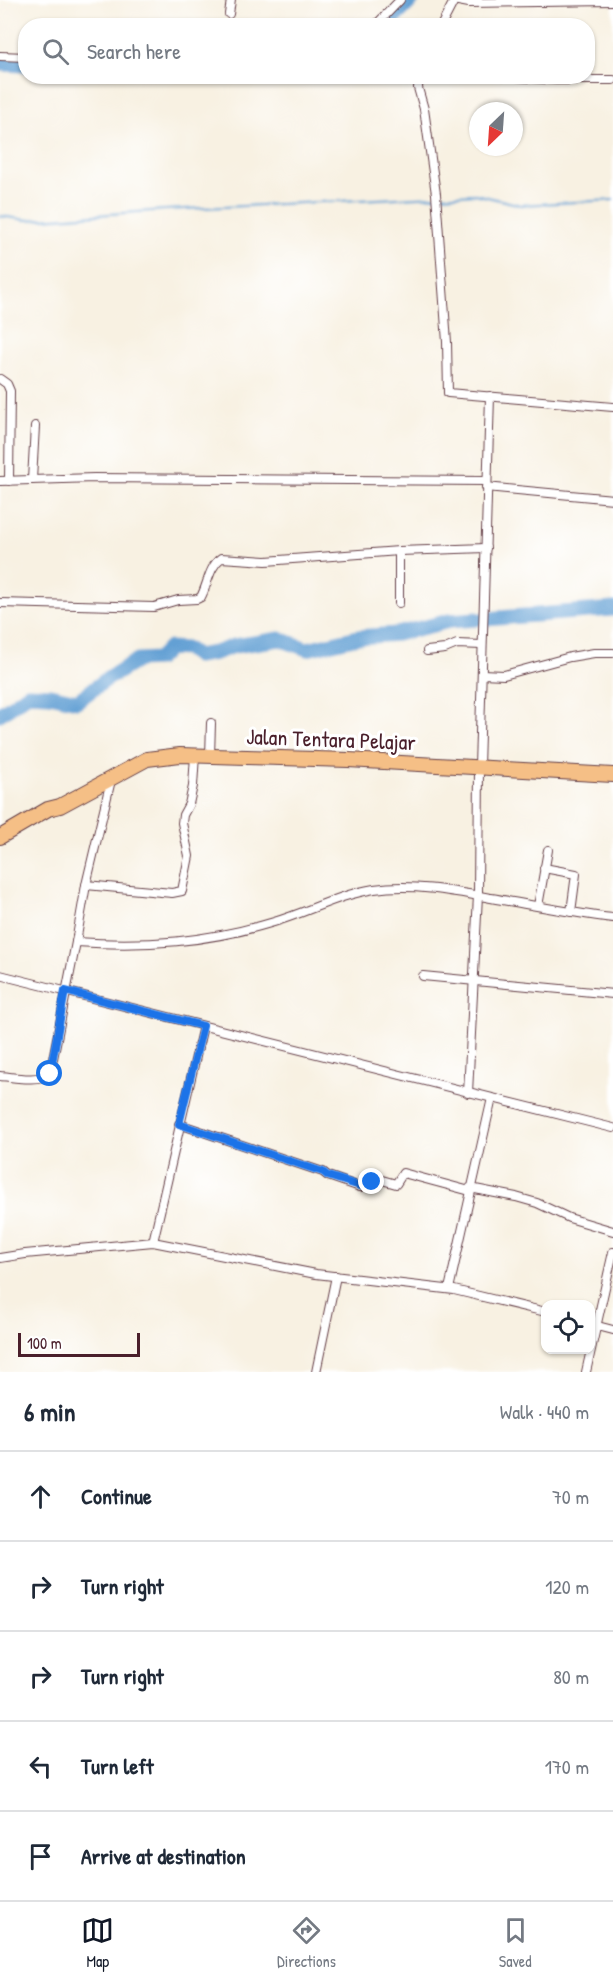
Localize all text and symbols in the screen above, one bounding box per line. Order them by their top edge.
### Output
search box [18,18,595,84]
icon: search [39,35,72,68]
text: Search here [87,36,181,66]
north arrow [469,102,523,156]
street label: Jalan Tentara Pelajar [246,721,417,757]
route start [36,1060,62,1086]
route end [358,1168,384,1194]
map controls [541,1300,595,1354]
button: locate [541,1300,595,1354]
scale bar [18,1330,140,1358]
text: 100 m [27,1332,62,1354]
text: 6 min [24,1394,76,1429]
text: Walk · 440 m [500,1398,589,1425]
icon: ahead [24,1480,57,1513]
text: Continue [81,1481,152,1511]
text: 70 m [552,1483,589,1510]
icon: right [24,1570,57,1603]
text: Turn right [81,1571,164,1601]
text: 120 m [545,1573,589,1600]
icon: right [24,1660,57,1693]
text: Turn right [81,1661,164,1691]
text: 80 m [553,1663,589,1690]
icon: left [24,1750,57,1783]
text: Turn left [81,1751,154,1781]
text: 170 m [545,1753,589,1780]
icon: arrive [24,1840,57,1873]
text: Arrive at destination [81,1841,246,1871]
tab: Map [81,1914,114,1972]
tab: Directions [277,1914,336,1972]
tab: Saved [499,1914,532,1972]

